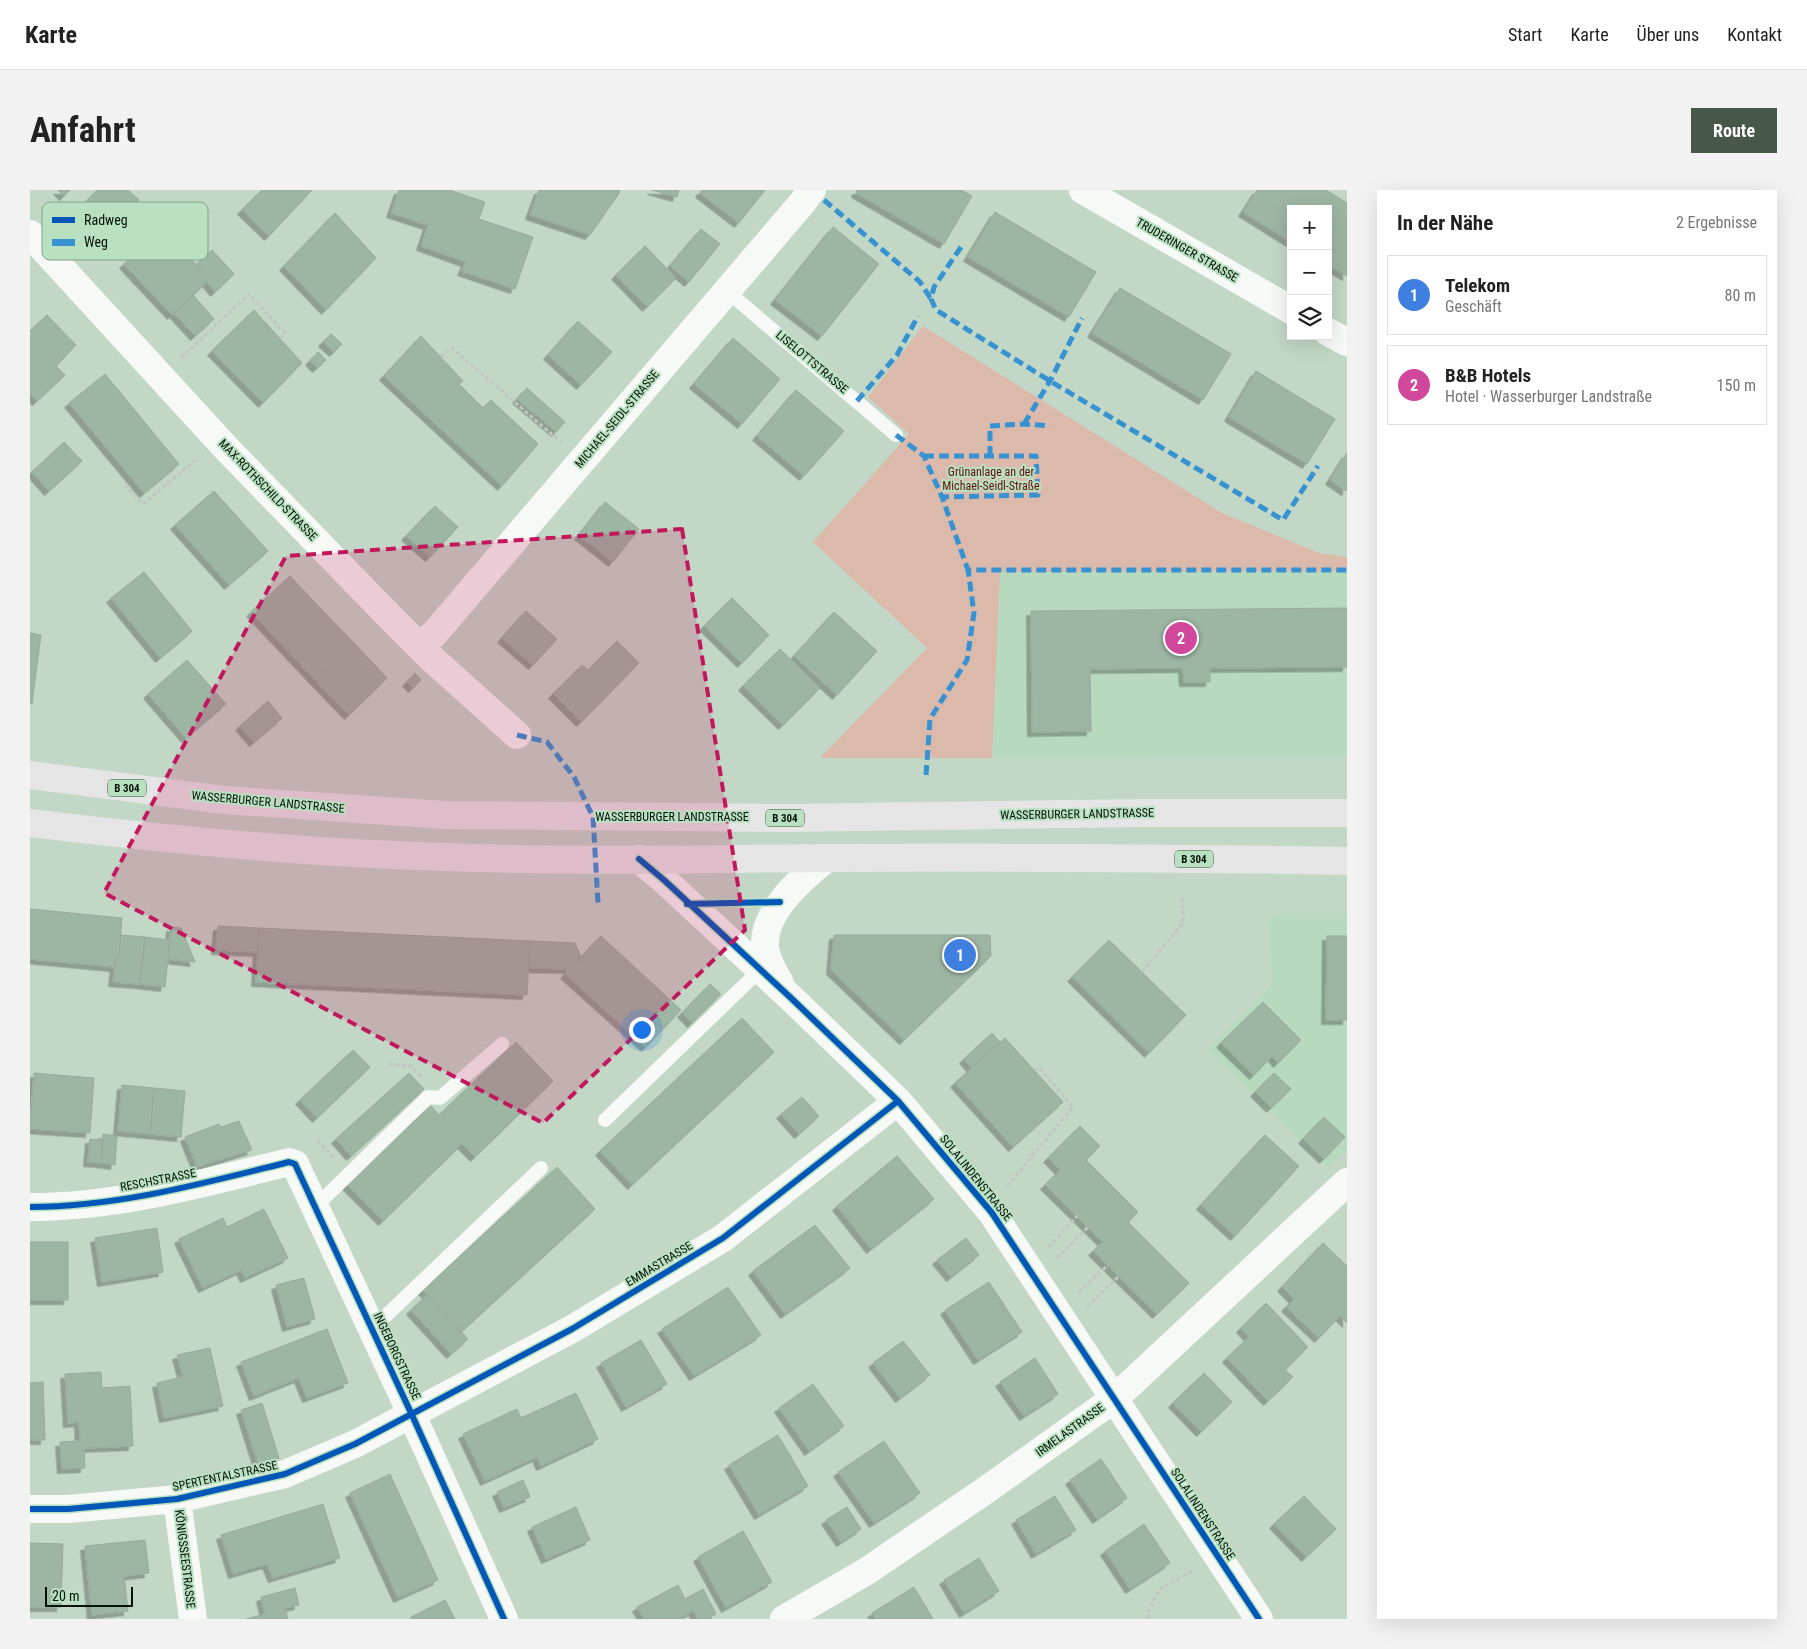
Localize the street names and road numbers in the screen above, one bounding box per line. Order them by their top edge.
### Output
street label: TRUDERINGER STRASSE [1134,215,1240,285]
street label: LISELOTTSTRASSE [773,328,851,396]
street label: MICHAEL-SEIDL-STRASSE [572,367,662,471]
street label: MAX-ROTHSCHILD-STRASSE [216,436,320,544]
road number: B 304 [108,780,146,796]
street label: WASSERBURGER LANDSTRASSE [191,788,345,816]
street label: WASSERBURGER LANDSTRASSE [1000,806,1154,822]
street label: WASSERBURGER LANDSTRASSE [595,810,749,824]
road number: B 304 [766,810,804,826]
road number: B 304 [1175,851,1213,868]
street label: SOLALINDENSTRASSE [937,1132,1015,1224]
street label: RESCHSTRASSE [119,1166,197,1194]
street label: EMMASTRASSE [623,1239,695,1289]
street label: INGEBORGSTRASSE [371,1310,423,1402]
street label: IRMELASTRASSE [1033,1400,1107,1460]
street label: SPERTENTALSTRASSE [171,1458,279,1494]
street label: SOLALINDENSTRASSE [1168,1465,1238,1563]
street label: KÖNIGSSEESTRASSE [172,1509,199,1609]

